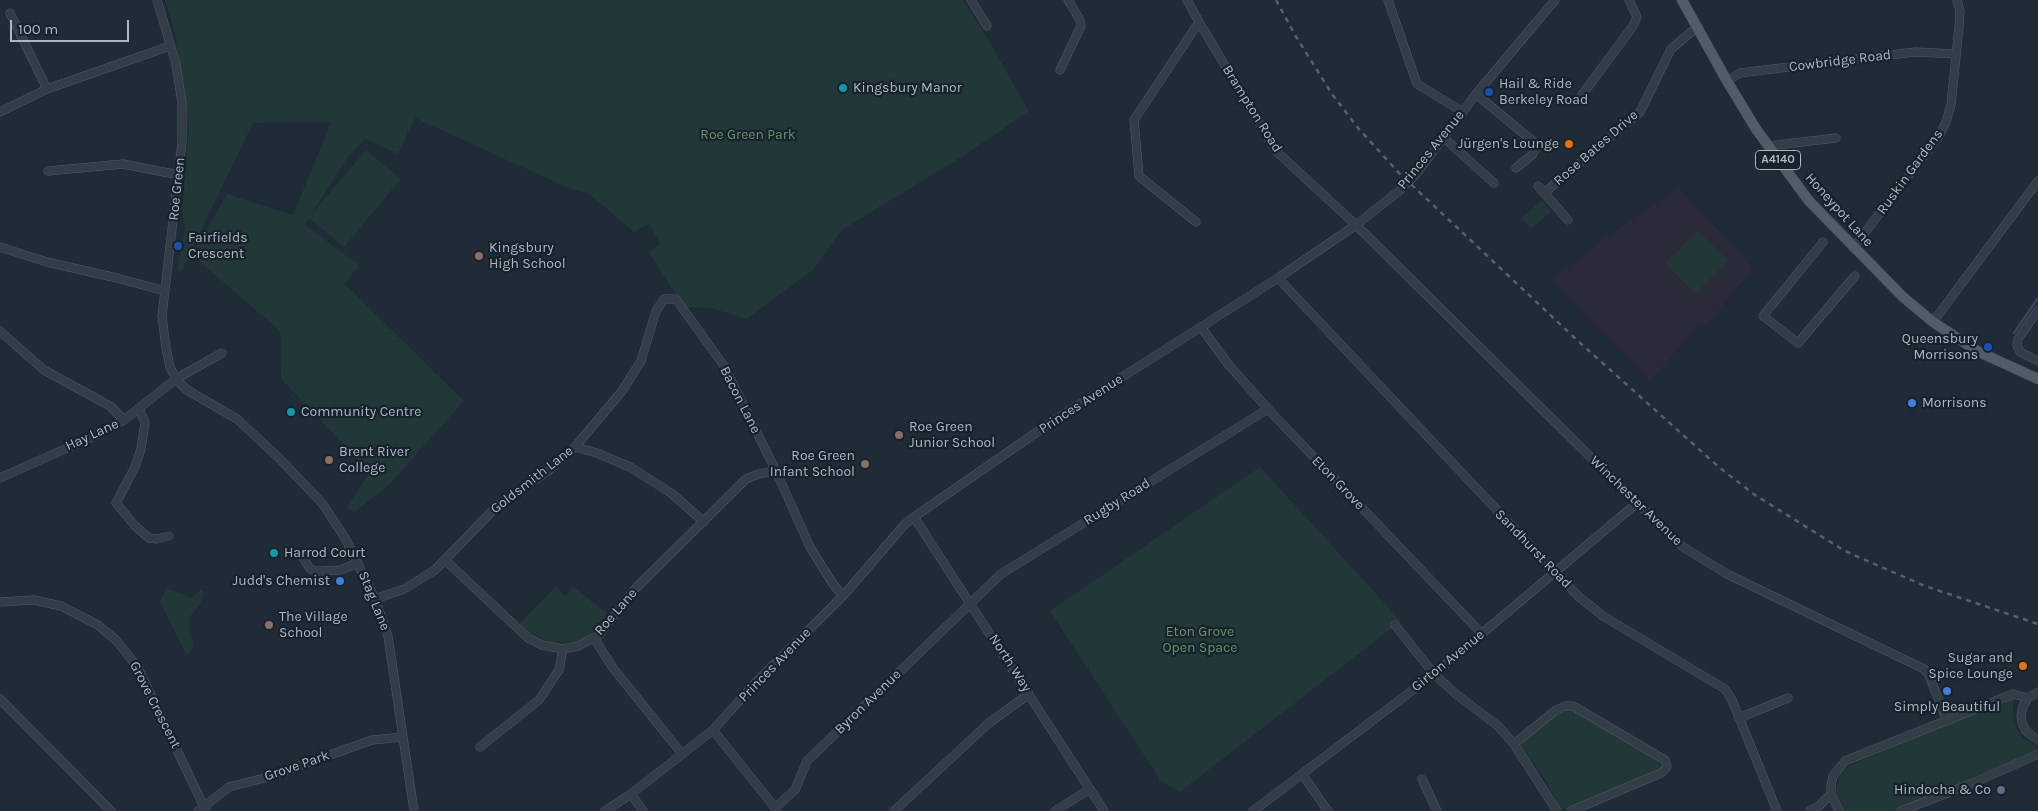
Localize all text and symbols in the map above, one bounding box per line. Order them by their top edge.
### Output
scale bar [12,10,131,42]
text: 100 m [18,20,58,38]
street label: Cowbridge Road [1788,46,1892,76]
street label: Brampton Road [1218,62,1286,156]
place label: Hail & Ride Berkeley Road [1499,76,1588,108]
place label: Kingsbury Manor [853,80,962,96]
marker: Kingsbury Manor [837,82,849,94]
marker: Hail & Ride Berkeley Road [1483,86,1495,98]
street label: Princes Avenue [1394,107,1468,193]
street label: Rose Bates Drive [1550,107,1642,189]
street label: Ruskin Gardens [1873,126,1947,218]
park label: Roe Green Park [700,127,796,143]
place label: Jürgen's Lounge [1458,136,1559,152]
marker: Jürgen's Lounge [1563,138,1575,150]
road number: A4140 [1756,150,1800,170]
street label: Roe Green [165,156,189,222]
street label: Honeypot Lane [1801,170,1877,250]
place label: Fairfields Crescent [188,230,248,262]
marker: Fairfields Crescent [172,240,184,252]
place label: Kingsbury High School [489,240,566,272]
marker: Kingsbury High School [473,250,485,262]
place label: Queensbury Morrisons [1902,331,1978,364]
marker: Queensbury Morrisons [1982,341,1994,353]
street label: Bacon Lane [716,364,764,436]
street label: Princes Avenue [1036,371,1126,437]
place label: Morrisons [1922,395,1987,411]
marker: Morrisons [1906,397,1918,409]
place label: Community Centre [301,404,421,420]
marker: Community Centre [285,406,297,418]
street label: Hay Lane [63,415,121,455]
place label: Roe Green Junior School [909,419,995,452]
marker: Roe Green Junior School [893,429,905,441]
street label: Goldsmith Lane [487,442,577,518]
place label: Brent River College [339,444,409,477]
place label: Roe Green Infant School [770,448,855,481]
street label: Winchester Avenue [1586,452,1686,550]
street label: Eton Grove [1308,453,1368,513]
marker: Brent River College [323,454,335,466]
marker: Roe Green Infant School [859,458,871,470]
street label: Rugby Road [1081,475,1153,529]
street label: Sandhurst Road [1491,506,1575,592]
place label: Harrod Court [284,545,365,561]
marker: Harrod Court [268,547,280,559]
street label: Stag Lane [354,569,394,633]
place label: Judd's Chemist [233,573,330,589]
marker: Judd's Chemist [334,575,346,587]
street label: Roe Lane [591,585,641,639]
place label: The Village School [279,609,348,642]
marker: The Village School [263,619,275,631]
street label: Princes Avenue [735,624,815,706]
park label: Eton Grove Open Space [1163,624,1237,656]
street label: Girton Avenue [1408,626,1488,696]
street label: North Way [985,631,1035,695]
place label: Sugar and Spice Lounge [1928,650,2013,682]
street label: Grove Crescent [126,659,184,751]
marker: Sugar and Spice Lounge [2017,660,2029,672]
street label: Byron Avenue [831,666,905,738]
marker: Simply Beautiful [1941,685,1953,697]
place label: Simply Beautiful [1894,699,2000,715]
street label: Grove Park [262,747,332,785]
place label: Hindocha & Co [1894,782,1991,798]
marker: Hindocha & Co [1995,784,2007,796]

